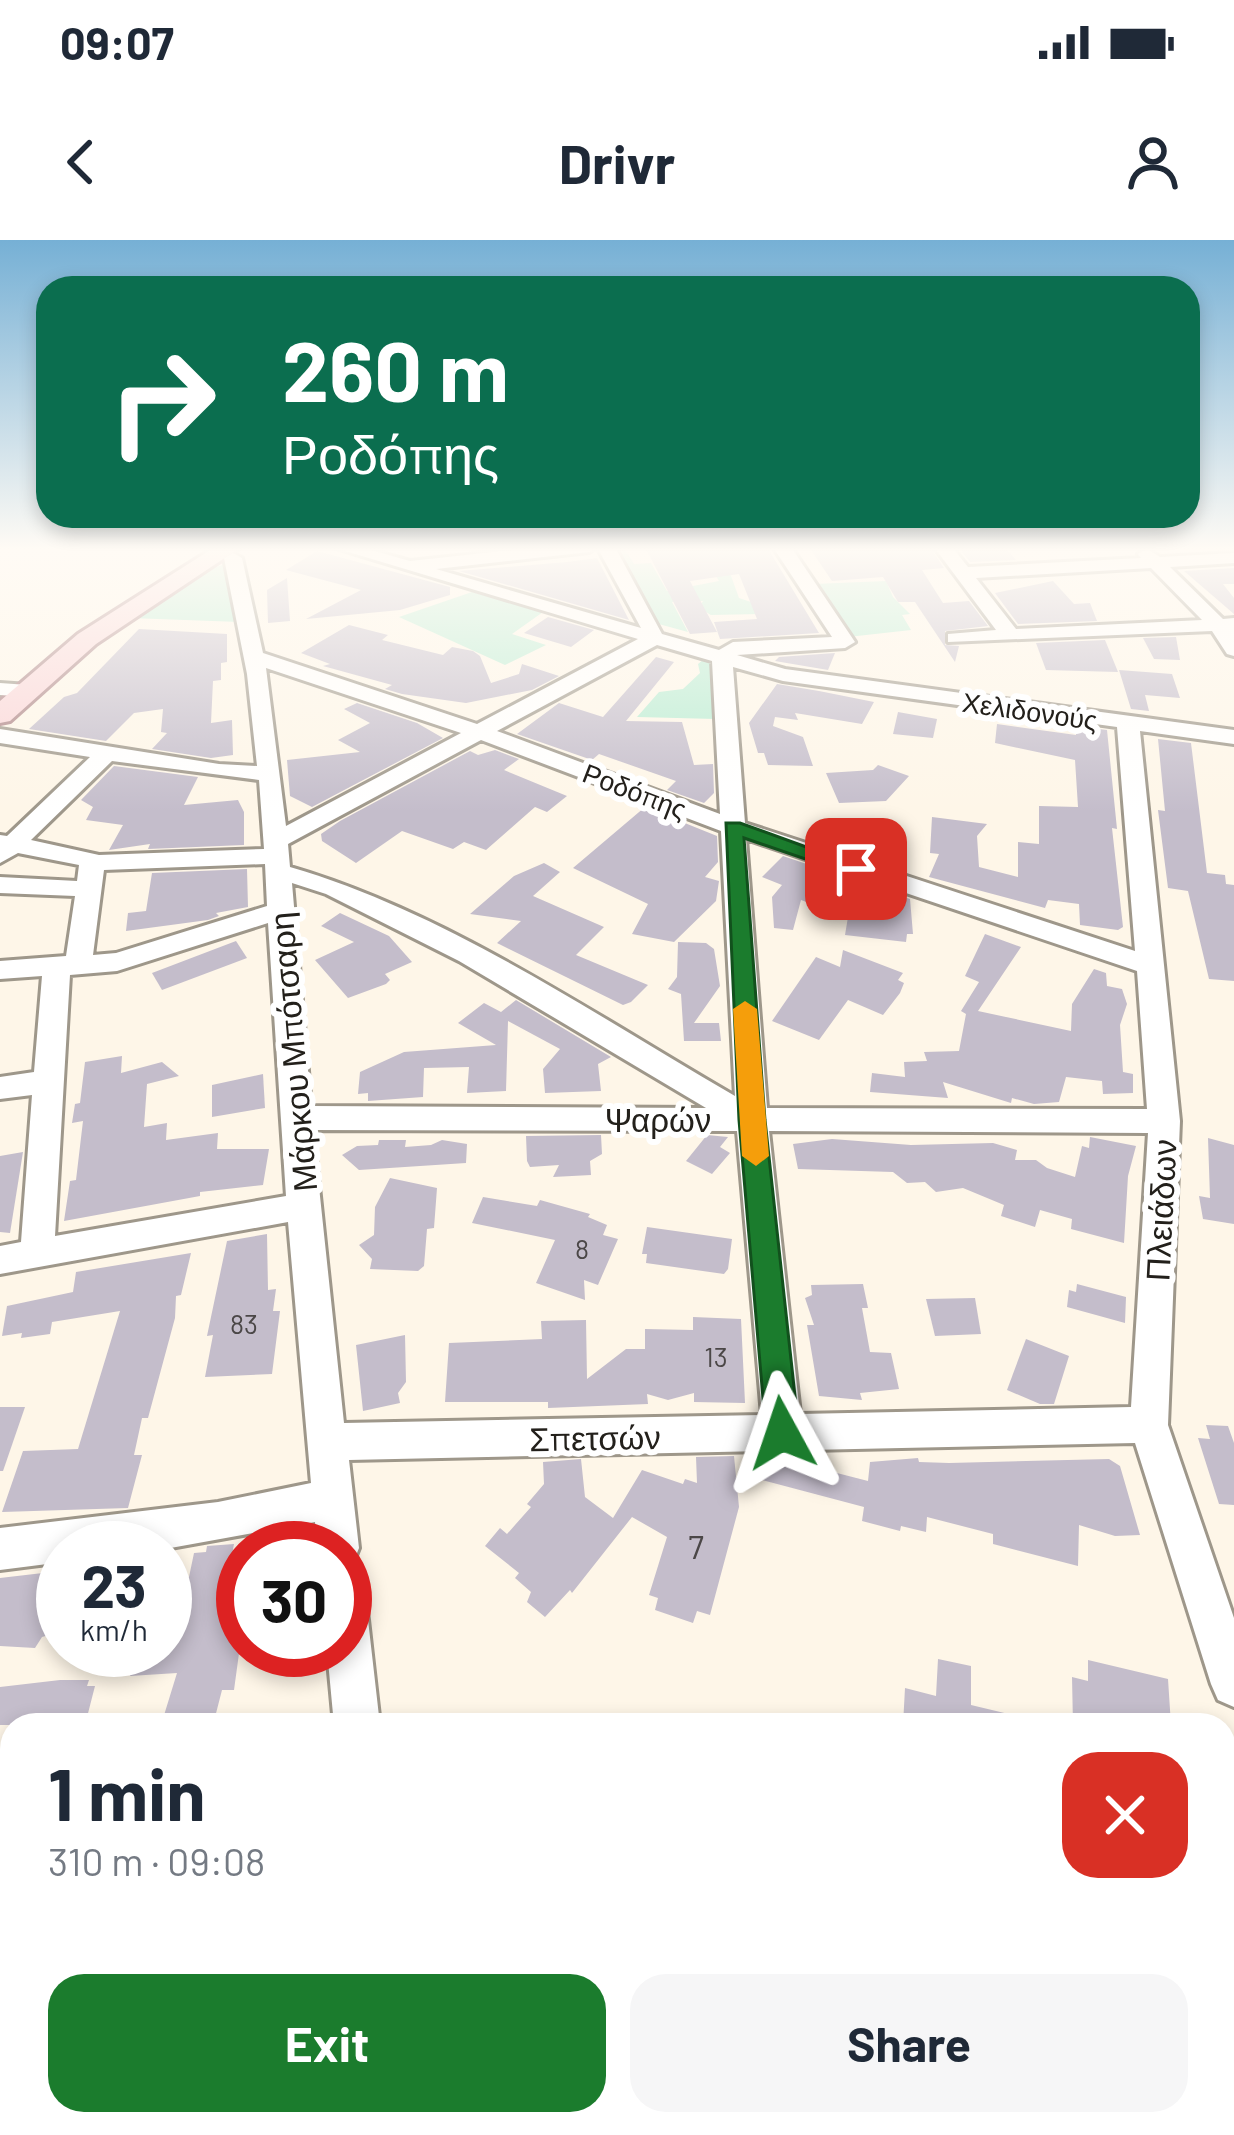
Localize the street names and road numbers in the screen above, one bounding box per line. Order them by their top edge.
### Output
street label: Χελιδονούς [960,685,1100,735]
street label: Ροδόπης [578,756,691,825]
street label: Μάρκου Μπότσαρη [260,911,324,1193]
street label: Ψαρών [605,1099,711,1139]
street label: Πλειάδων [1136,1138,1184,1282]
street label: Σπετσών [529,1416,661,1458]

